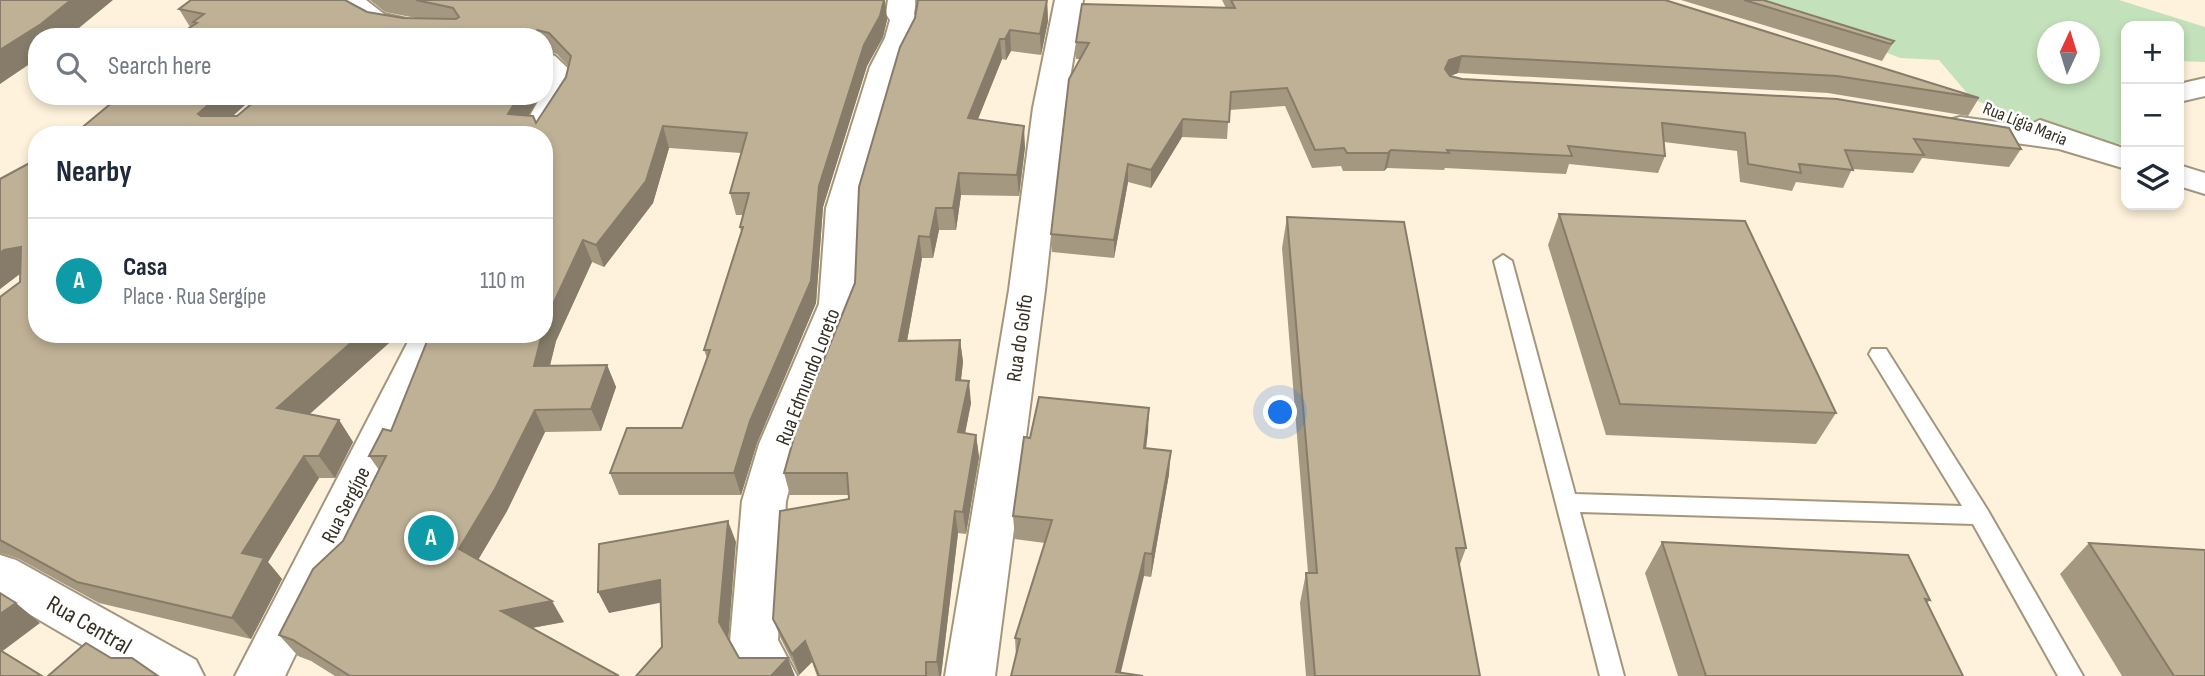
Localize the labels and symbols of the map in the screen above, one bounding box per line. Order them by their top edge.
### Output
north arrow [2037,21,2100,84]
street label: Rua Lígia Maria [1980,98,2070,150]
street label: Rua do Golfo [1001,293,1039,383]
street label: Rua Edmundo Loreto [770,305,846,449]
your location [1263,395,1297,429]
street label: Rua Sergípe [316,463,376,547]
pin: A [408,512,454,564]
street label: Rua Central [41,589,137,661]

